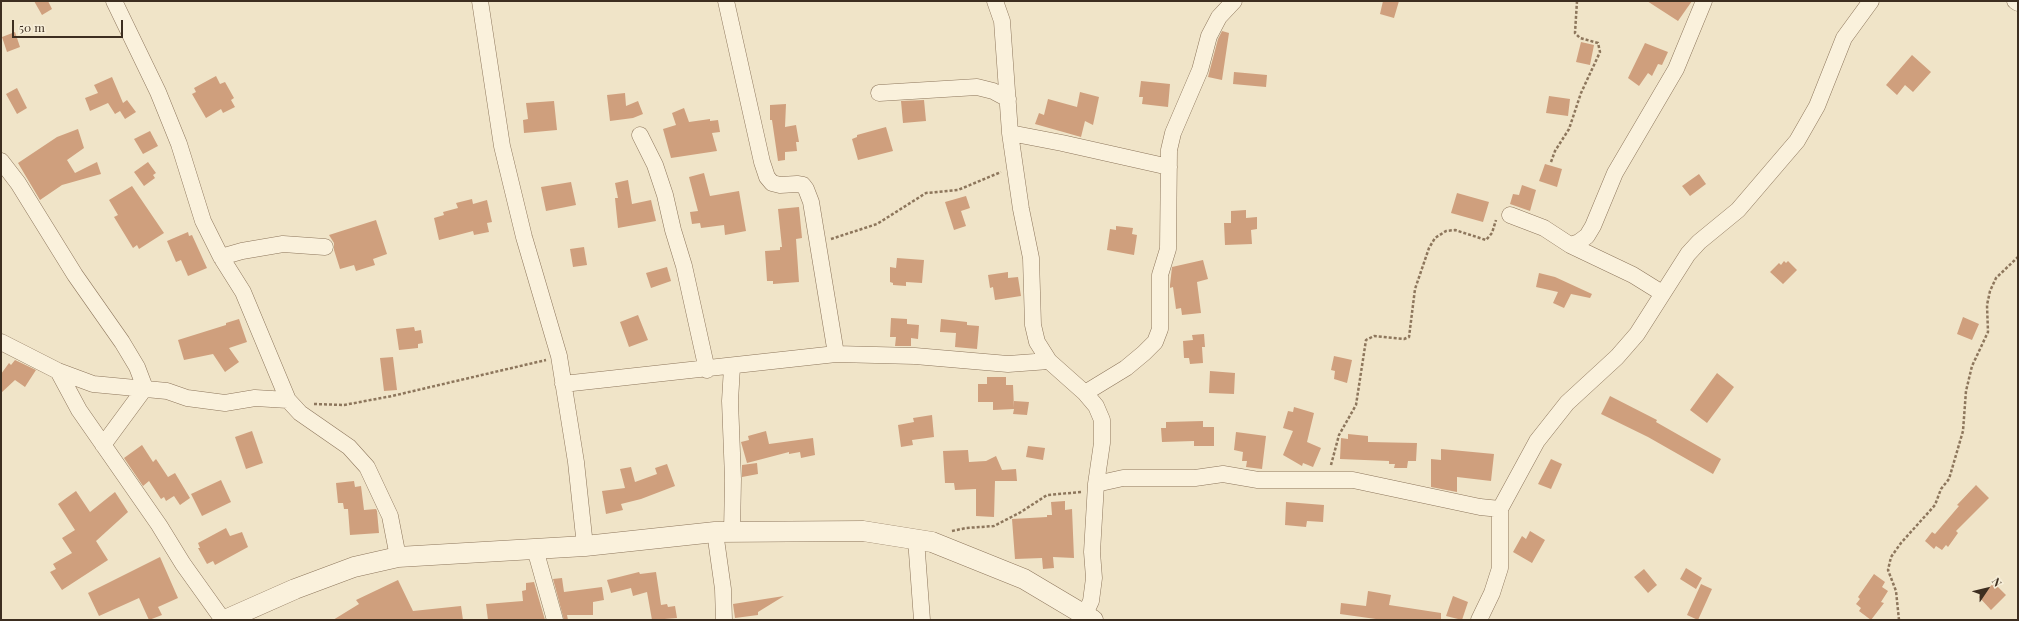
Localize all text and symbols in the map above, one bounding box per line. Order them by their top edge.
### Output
scale bar [14,12,125,38]
text: 50 m [19,19,45,35]
north arrow [1967,569,2007,609]
text: N [1989,574,2006,589]

